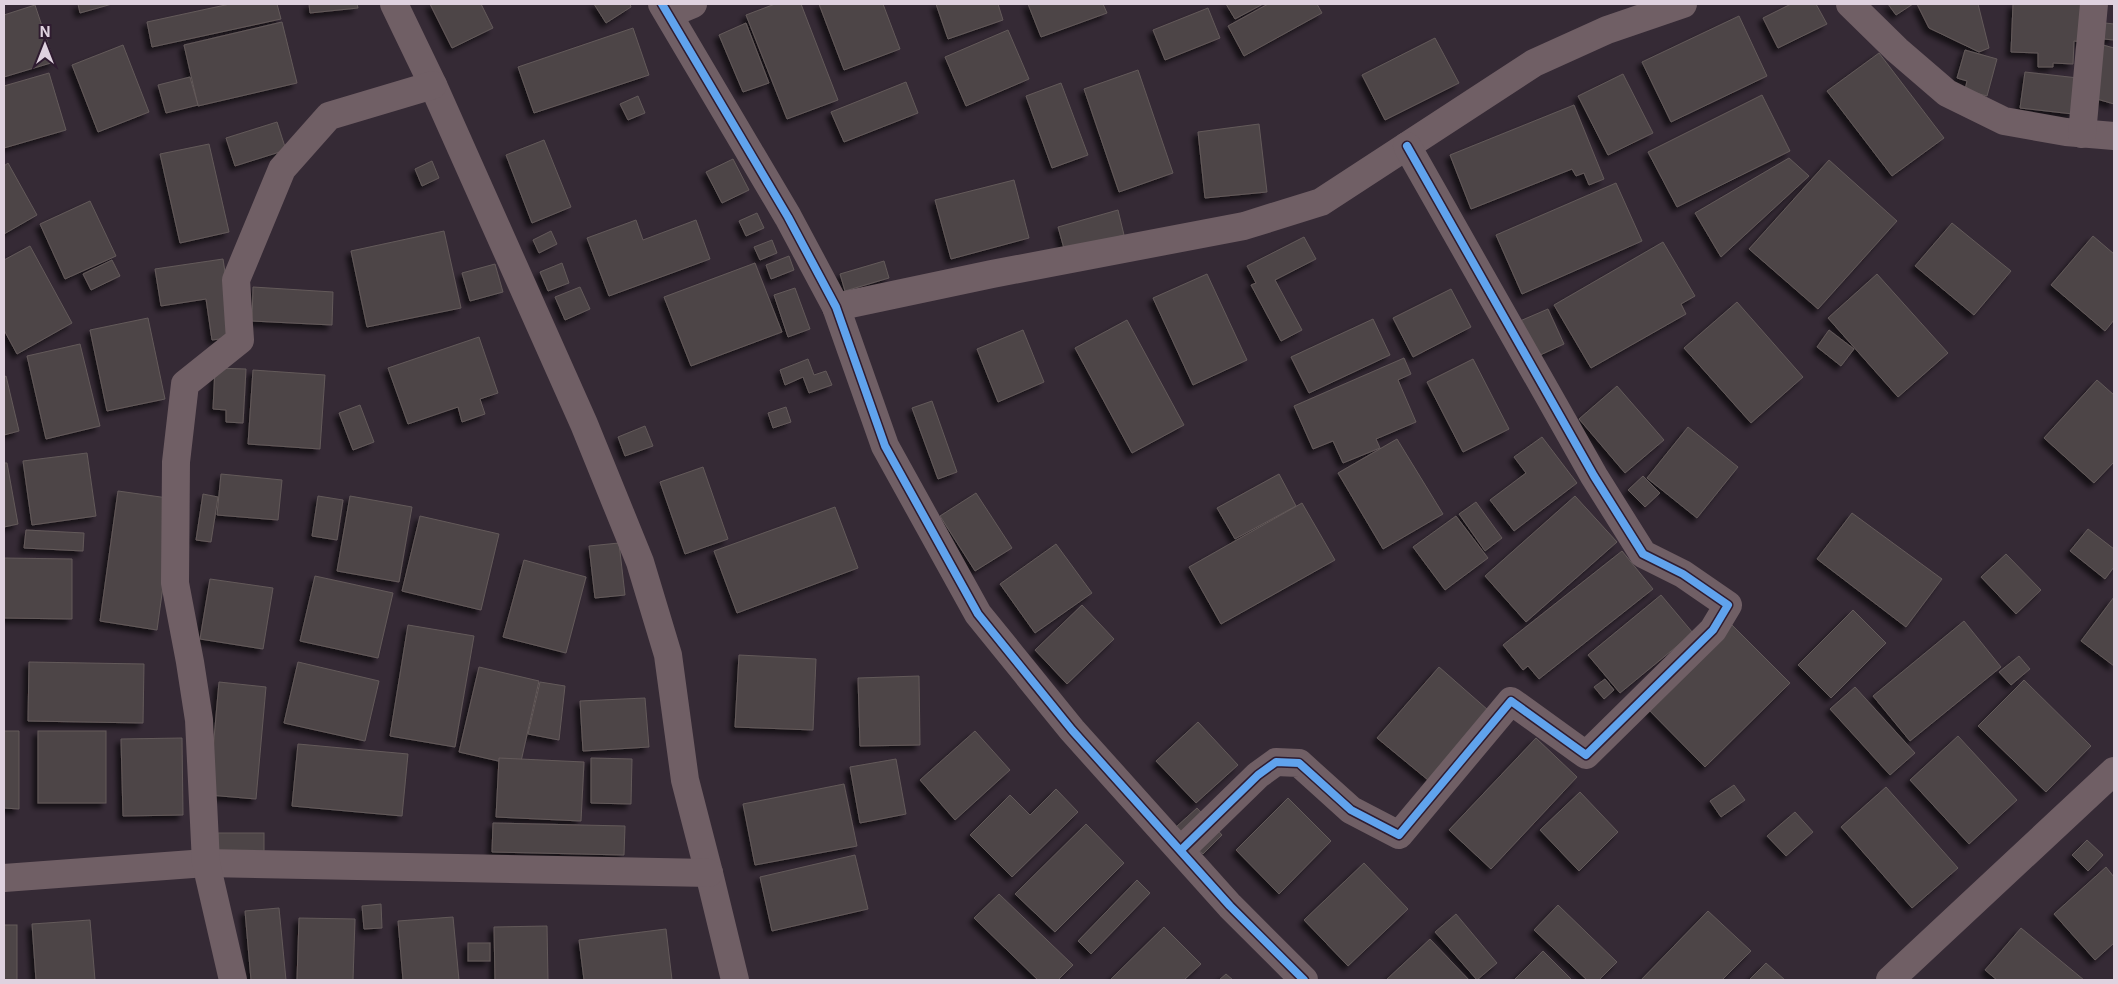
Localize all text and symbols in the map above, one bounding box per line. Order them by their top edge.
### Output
north arrow [20,20,70,70]
text: N [40,23,50,40]

